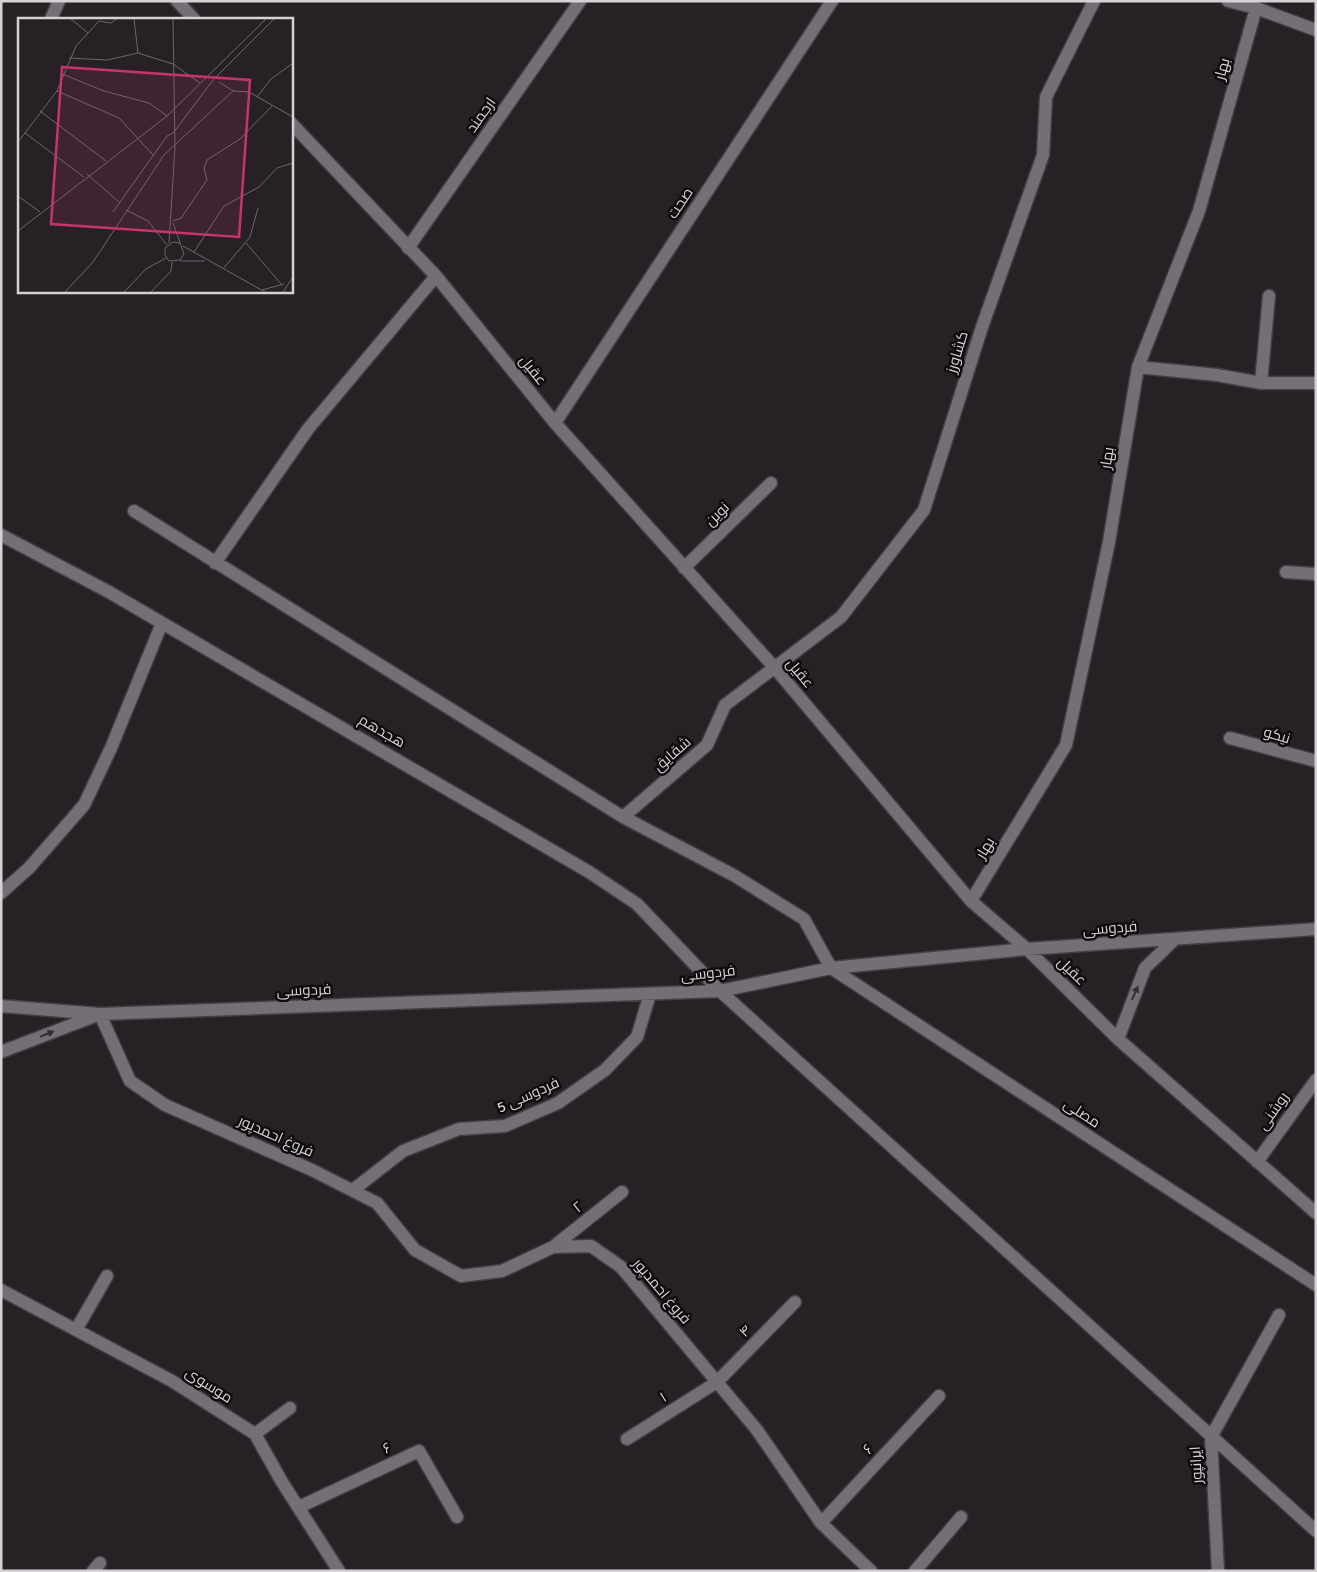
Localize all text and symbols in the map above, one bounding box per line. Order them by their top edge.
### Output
inset map [18,18,292,292]
street label: بهار [1210,56,1235,83]
street label: ارجمند [462,94,500,136]
street label: صحت [663,184,697,222]
street label: کشاورز [942,329,972,376]
street label: عقیل [515,351,550,389]
street label: بهار [1096,446,1119,472]
street label: نوین [701,498,734,531]
street label: عقیل [782,654,818,692]
street label: هجدهم [355,710,409,752]
street label: نیکو [1262,723,1292,747]
street label: شقایق [650,733,695,776]
street label: بهار [971,834,999,864]
street label: فردوسی [1082,917,1138,940]
street label: عقیل [1053,953,1090,990]
street label: فردوسی [680,961,736,986]
street label: فردوسی [276,980,332,1001]
one-way arrow [1131,986,1139,1000]
one-way arrow [40,1030,55,1038]
street label: 5 فردوسی [494,1073,562,1118]
street label: روشنی [1254,1089,1293,1134]
street label: مصلی [1060,1094,1104,1132]
street label: فروغ احمدپور [234,1111,316,1162]
street label: ۲ [569,1197,587,1216]
street label: فروغ احمدپور [627,1254,695,1329]
street label: ۴ [735,1321,755,1341]
street label: موسوی [181,1363,236,1408]
street label: ۱ [656,1388,670,1406]
street label: ۶ [380,1438,394,1458]
street label: ۶ [859,1440,877,1458]
street label: ایرانپور [1186,1446,1207,1485]

